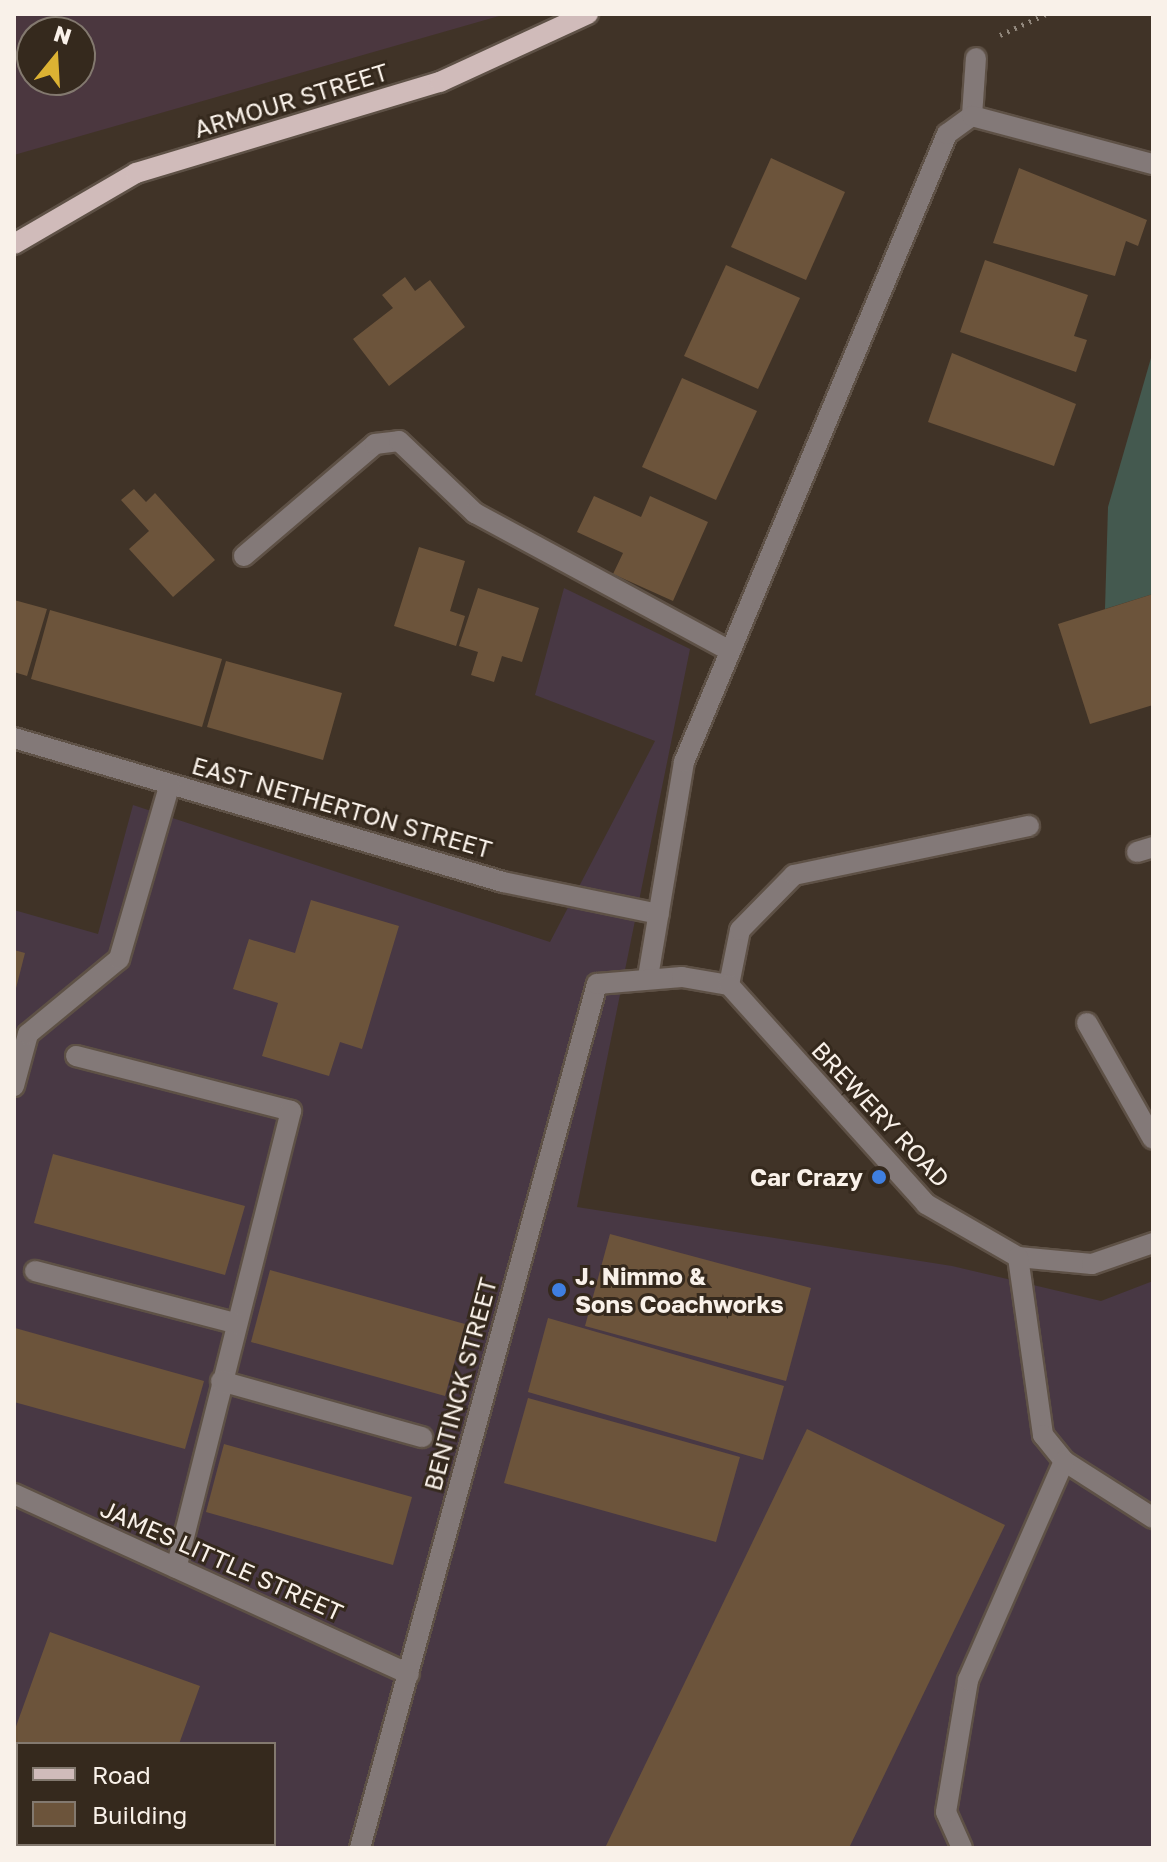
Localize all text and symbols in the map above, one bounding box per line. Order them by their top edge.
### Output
north arrow [16,16,96,96]
text: N [51,19,75,50]
street label: ARMOUR STREET [191,57,391,143]
street label: EAST NETHERTON STREET [189,750,495,864]
street label: BREWERY ROAD [806,1035,956,1193]
place label: Car Crazy [750,1163,863,1191]
marker: Car Crazy [870,1168,888,1186]
place label: J. Nimmo & Sons Coachworks [575,1262,784,1318]
street label: BENTINCK STREET [418,1274,502,1494]
marker: J. Nimmo & Sons Coachworks [550,1281,568,1299]
street label: JAMES LITTLE STREET [96,1494,348,1626]
legend [16,1742,276,1846]
text: Road [92,1760,151,1789]
text: Building [92,1800,187,1829]

